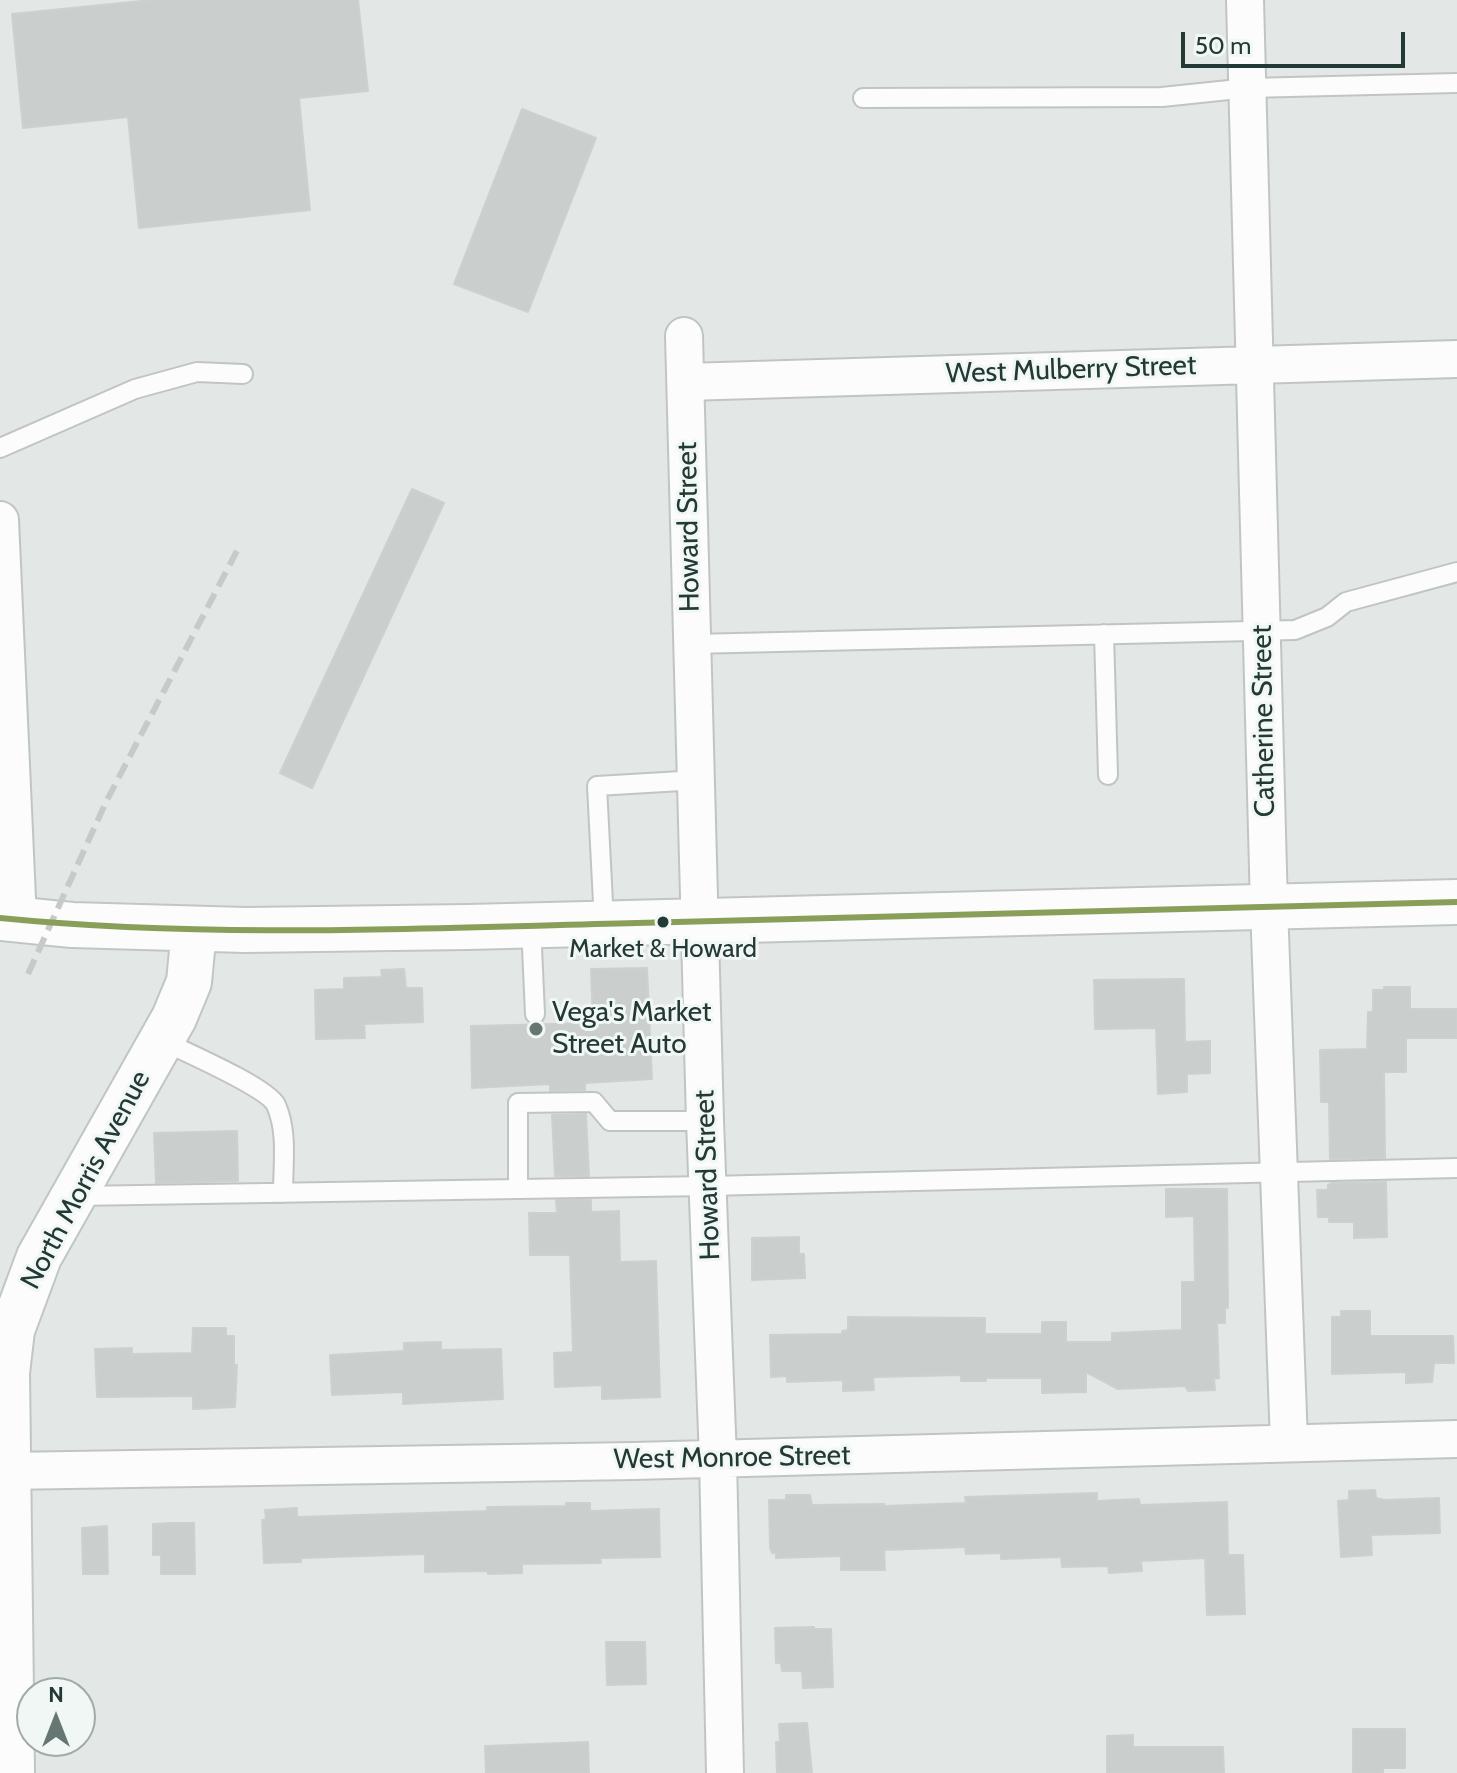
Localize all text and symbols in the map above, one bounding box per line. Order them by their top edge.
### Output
scale bar [1185,16,1409,66]
text: 50 m [1195,31,1251,60]
street label: West Mulberry Street [945,349,1197,391]
street label: Howard Street [671,441,707,613]
street label: Catherine Street [1246,625,1282,817]
marker: Market & Howard [655,914,671,930]
place label: Market & Howard [569,933,757,965]
place label: Vega's Market Street Auto [552,996,711,1062]
marker: Vega's Market Street Auto [527,1020,545,1038]
street label: North Morris Avenue [14,1065,158,1295]
street label: Howard Street [688,1089,728,1261]
street label: West Monroe Street [613,1439,851,1477]
north arrow [16,1677,96,1757]
text: N [48,1681,64,1708]

